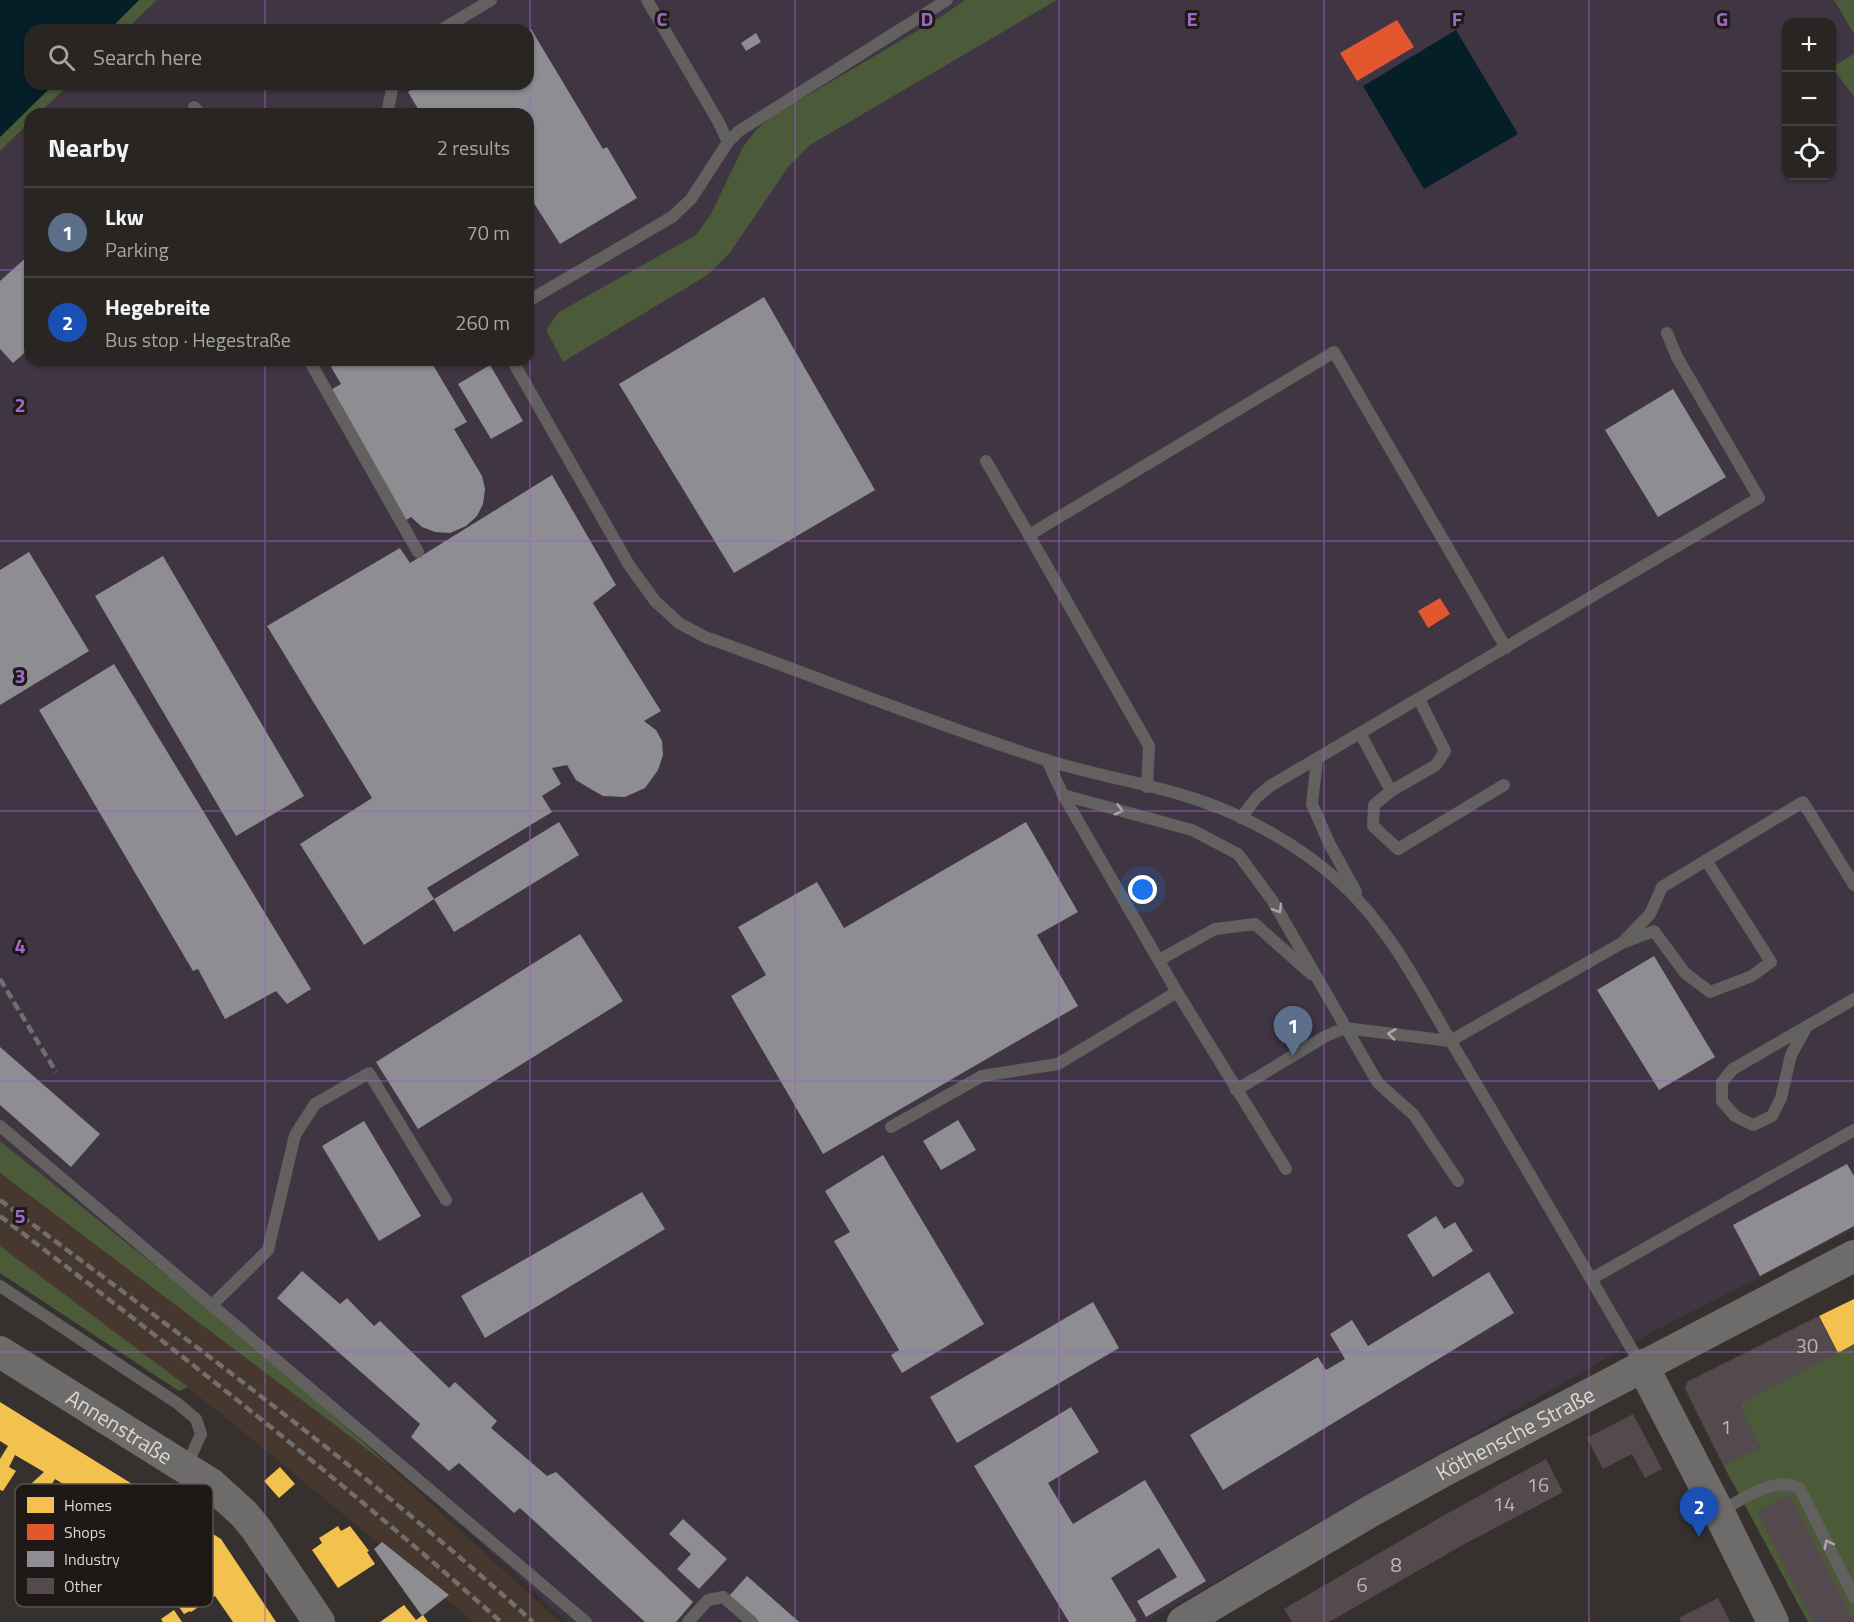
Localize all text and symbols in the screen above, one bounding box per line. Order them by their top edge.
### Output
text: C [657,3,668,34]
text: D [921,3,933,34]
text: E [1186,3,1198,34]
text: F [1452,3,1463,34]
text: G [1716,3,1728,34]
map controls [1782,18,1836,180]
button: + [1782,18,1836,72]
search box [24,24,534,90]
text: Search here [93,40,202,74]
icon: search [45,41,78,74]
button: − [1782,72,1836,126]
button: locate [1782,126,1836,180]
text: Nearby [48,128,129,167]
text: 2 results [437,132,510,163]
text: Lkw [105,200,144,234]
text: 1 [62,217,73,248]
text: 70 m [466,217,510,248]
text: Parking [105,234,169,265]
text: Hegebreite [105,290,210,324]
text: 2 [62,307,73,338]
text: 260 m [455,307,510,338]
text: Bus stop · Hegestraße [105,324,291,355]
text: 2 [14,389,26,420]
text: 3 [14,660,26,691]
one-way arrow [1114,803,1124,815]
your location [1128,875,1157,904]
one-way arrow [1270,903,1282,913]
text: 4 [14,930,26,961]
pin: 1 [1274,1006,1312,1056]
one-way arrow [1388,1028,1397,1041]
text: 5 [14,1200,26,1231]
house number: 30 [1796,1330,1818,1361]
street label: Köthensche Straße [1429,1378,1601,1489]
street label: Annenstraße [60,1381,179,1473]
house number: 1 [1720,1411,1732,1442]
house number: 16 [1527,1469,1549,1500]
legend [15,1484,213,1607]
house number: 14 [1493,1488,1515,1519]
pin: 2 [1680,1488,1718,1537]
text: Homes [64,1493,112,1517]
text: Shops [64,1520,106,1544]
one-way arrow [1823,1540,1835,1551]
text: Industry [64,1547,120,1571]
house number: 8 [1390,1549,1402,1580]
house number: 6 [1356,1569,1368,1600]
text: Other [64,1574,103,1598]

